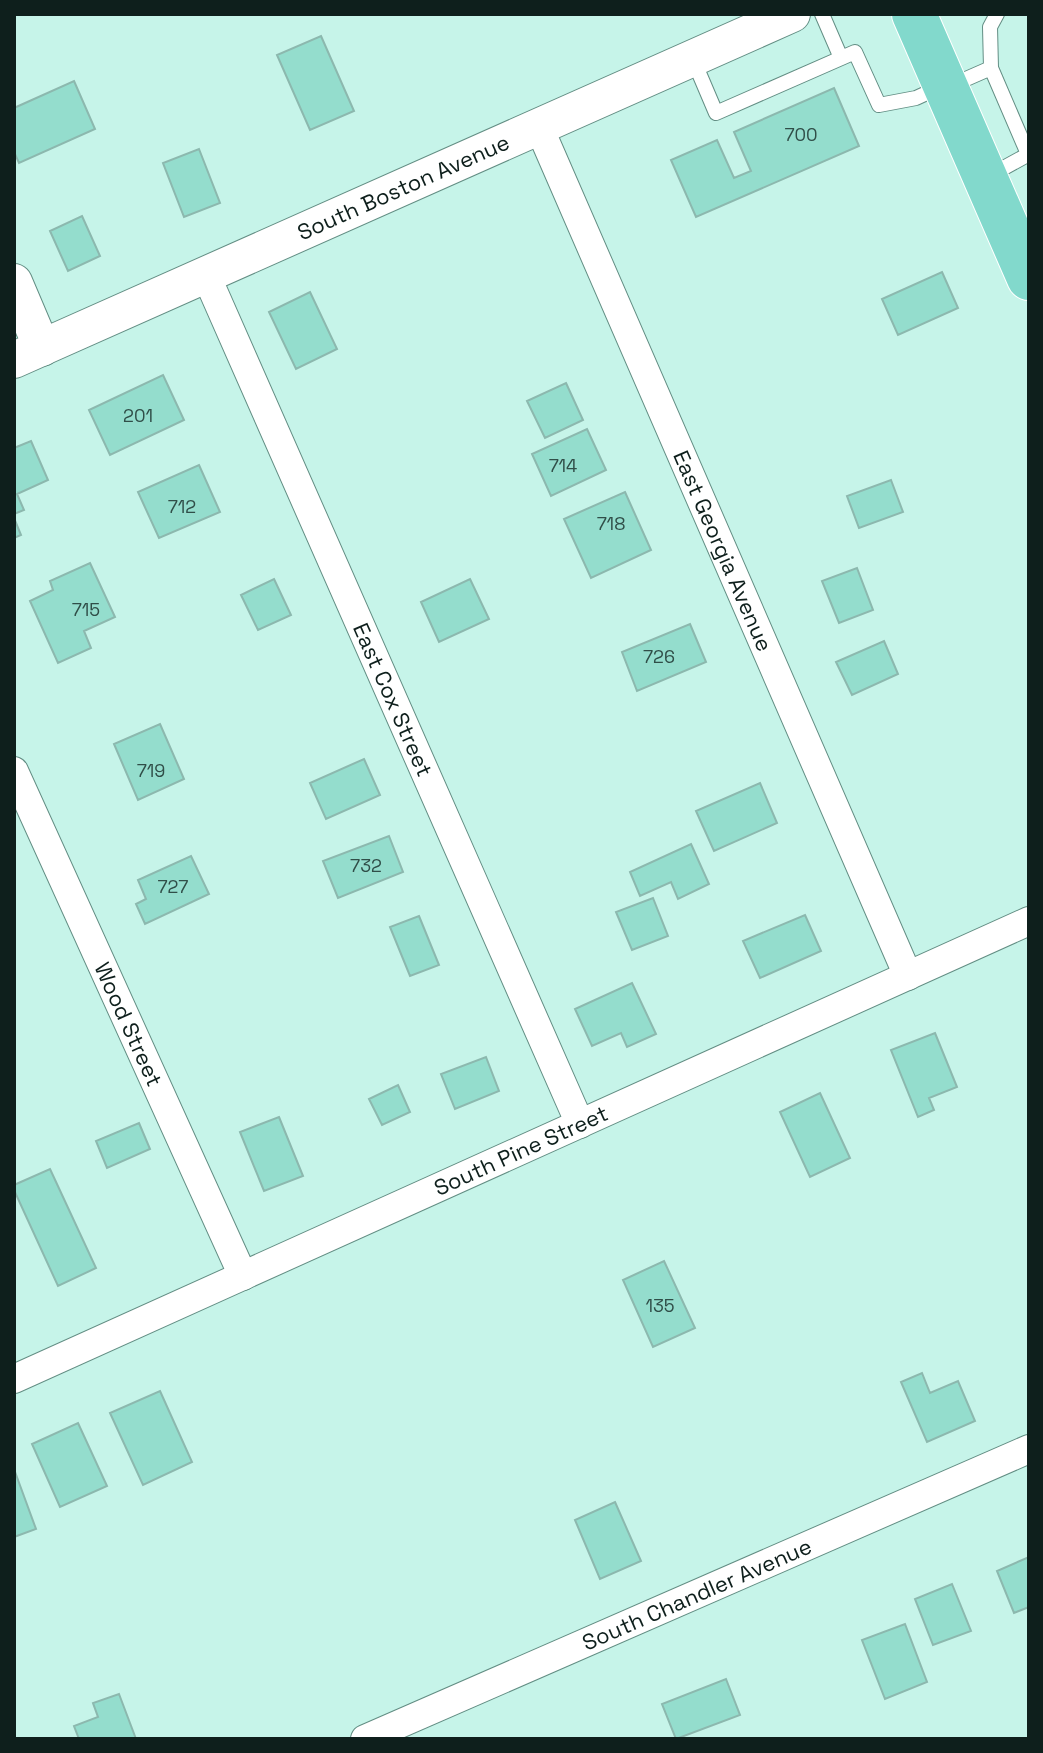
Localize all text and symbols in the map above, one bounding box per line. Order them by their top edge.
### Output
house number: 700 [784,123,818,146]
street label: South Boston Avenue [293,128,514,246]
house number: 201 [123,404,153,427]
street label: East Georgia Avenue [667,446,779,656]
house number: 714 [549,454,577,477]
house number: 712 [168,495,196,518]
house number: 718 [597,512,625,535]
house number: 715 [72,598,100,621]
street label: East Cox Street [347,618,439,781]
house number: 726 [643,645,675,668]
house number: 719 [137,759,165,782]
house number: 732 [350,854,382,877]
house number: 727 [158,875,188,898]
street label: Wood Street [89,958,169,1091]
street label: South Pine Street [429,1099,612,1202]
house number: 135 [645,1294,675,1317]
street label: South Chandler Avenue [578,1532,816,1656]

